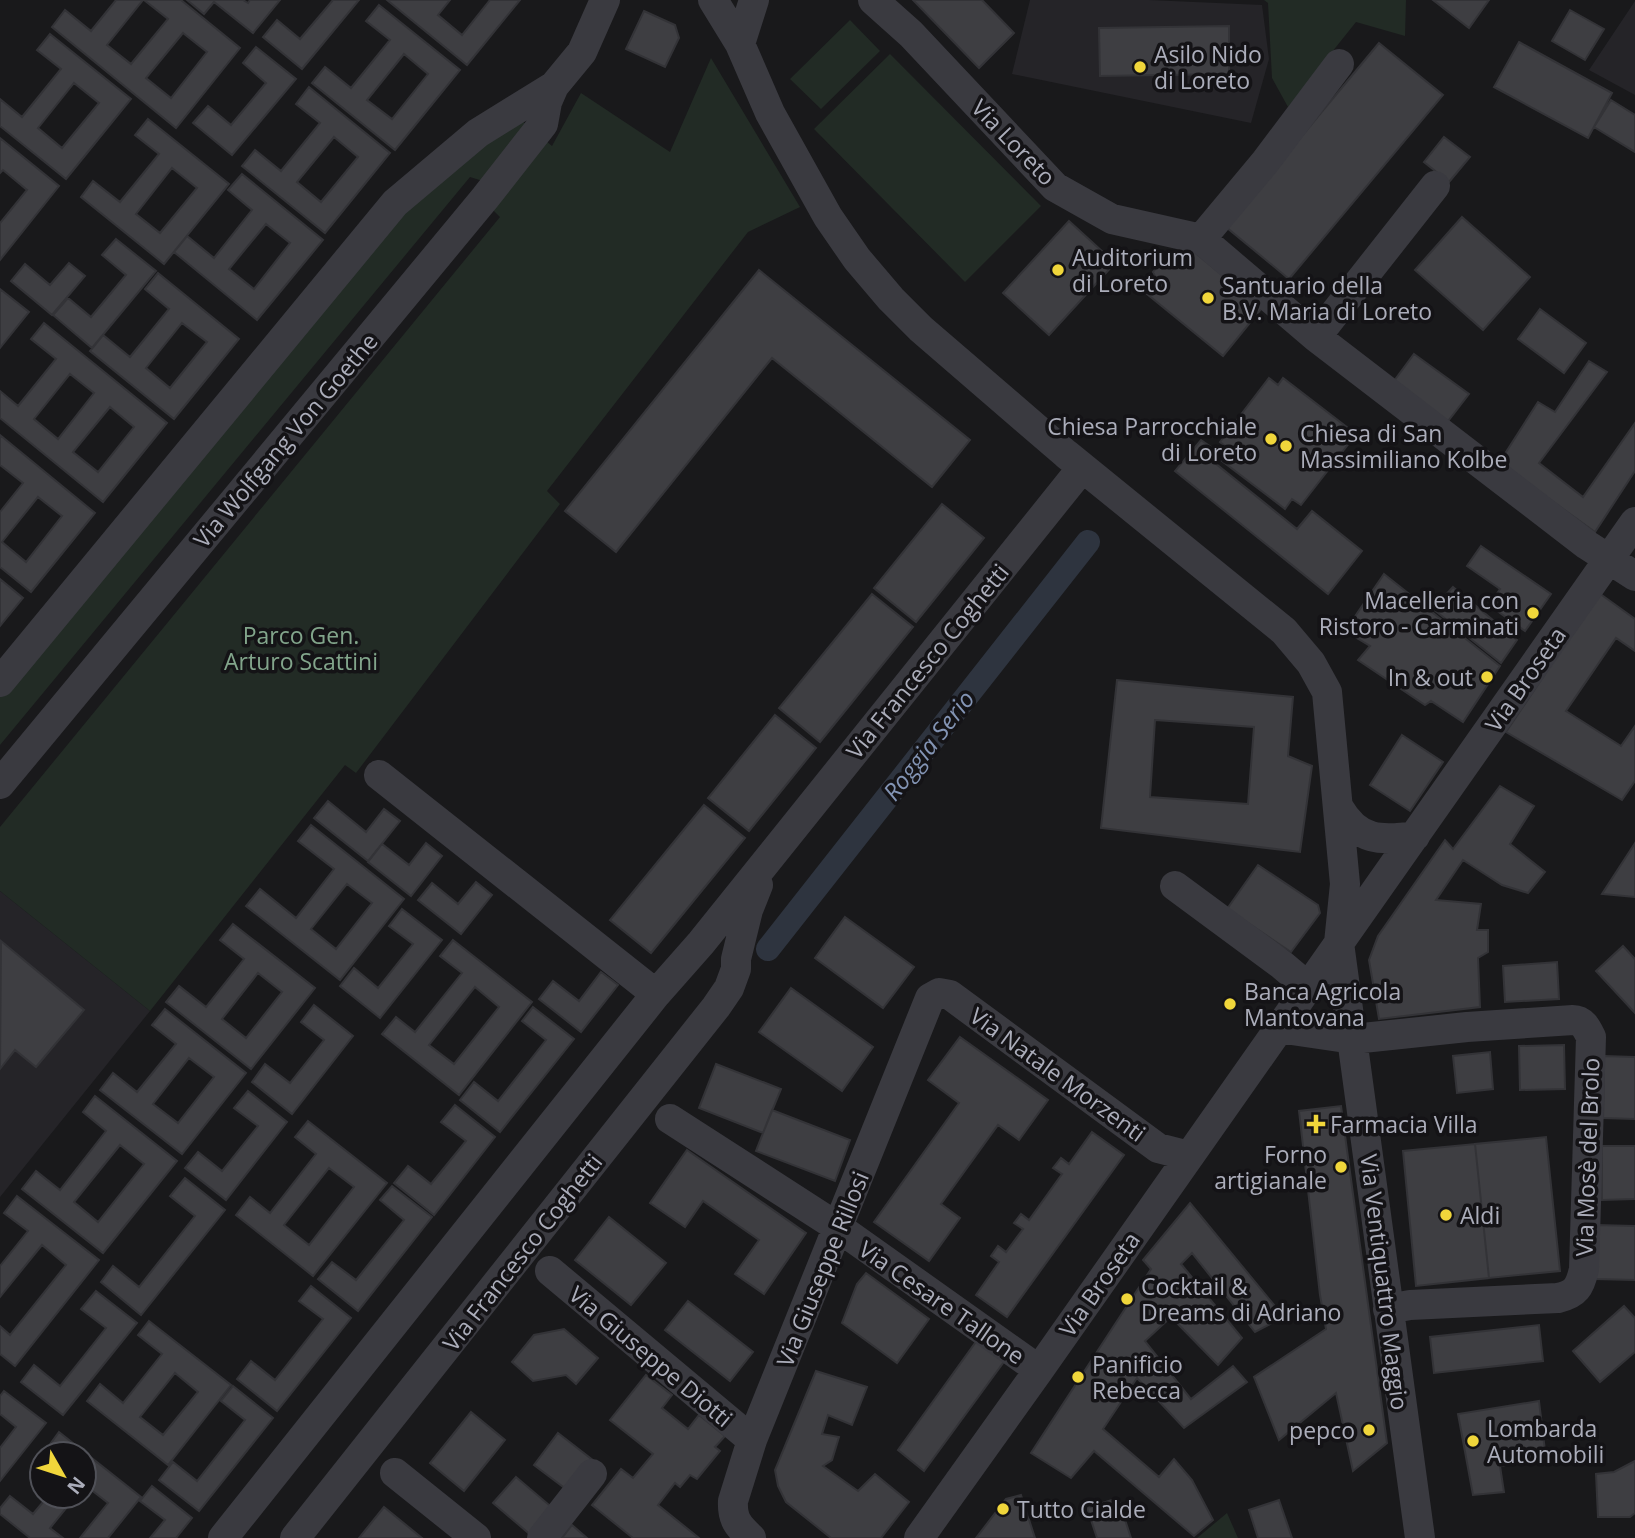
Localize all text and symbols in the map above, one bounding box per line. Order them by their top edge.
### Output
place label: Asilo Nido di Loreto [1154,38,1262,96]
marker: Asilo Nido di Loreto [1132,59,1148,75]
street label: Via Loreto [965,92,1063,192]
place label: Auditorium di Loreto [1072,241,1193,299]
marker: Auditorium di Loreto [1050,262,1066,278]
place label: Santuario della B.V. Maria di Loreto [1222,269,1432,327]
marker: Santuario della B.V. Maria di Loreto [1200,290,1216,306]
street label: Via Wolfgang Von Goethe [186,326,384,554]
place label: Chiesa Parrocchiale di Loreto [1047,410,1257,468]
place label: Chiesa di San Massimiliano Kolbe [1300,417,1507,475]
marker: Chiesa Parrocchiale di Loreto [1263,431,1279,447]
marker: Chiesa di San Massimiliano Kolbe [1278,438,1294,454]
street label: Via Francesco Coghetti [838,557,1016,765]
place label: Macelleria con Ristoro - Carminati [1319,584,1519,642]
marker: Macelleria con Ristoro - Carminati [1525,605,1541,621]
park label: Parco Gen. Arturo Scattini [224,619,378,677]
street label: Via Broseta [1477,620,1573,738]
place label: In & out [1388,661,1473,693]
marker: In & out [1479,669,1495,685]
water label: Roggia Serio [875,683,981,807]
place label: Banca Agricola Mantovana [1244,975,1401,1033]
marker: Banca Agricola Mantovana [1222,996,1238,1012]
street label: Via Natale Morzenti [964,999,1152,1149]
street label: Via Mosè del Brolo [1568,1057,1606,1257]
place label: Farmacia Villa [1330,1108,1478,1140]
marker: Farmacia Villa [1308,1116,1324,1132]
place label: Forno artigianale [1214,1138,1327,1196]
street label: Via Francesco Coghetti [435,1147,609,1357]
street label: Via Ventiquattro Maggio [1353,1152,1417,1412]
marker: Forno artigianale [1333,1159,1349,1175]
street label: Via Giuseppe Rillosi [768,1167,876,1371]
place label: Aldi [1460,1199,1500,1231]
marker: Aldi [1438,1207,1454,1223]
street label: Via Broseta [1051,1225,1147,1343]
street label: Via Cesare Tallone [853,1233,1031,1371]
place label: Cocktail & Dreams di Adriano [1141,1270,1341,1328]
street label: Via Giuseppe Diotti [562,1278,740,1434]
marker: Cocktail & Dreams di Adriano [1119,1291,1135,1307]
place label: Panificio Rebecca [1092,1348,1183,1406]
marker: Panificio Rebecca [1070,1369,1086,1385]
place label: Lombarda Automobili [1487,1412,1604,1470]
place label: pepco [1289,1414,1355,1446]
marker: pepco [1361,1422,1377,1438]
marker: Lombarda Automobili [1465,1433,1481,1449]
north arrow [28,1440,98,1510]
text: N [61,1472,91,1500]
place label: Tutto Cialde [1017,1493,1146,1525]
marker: Tutto Cialde [995,1501,1011,1517]

